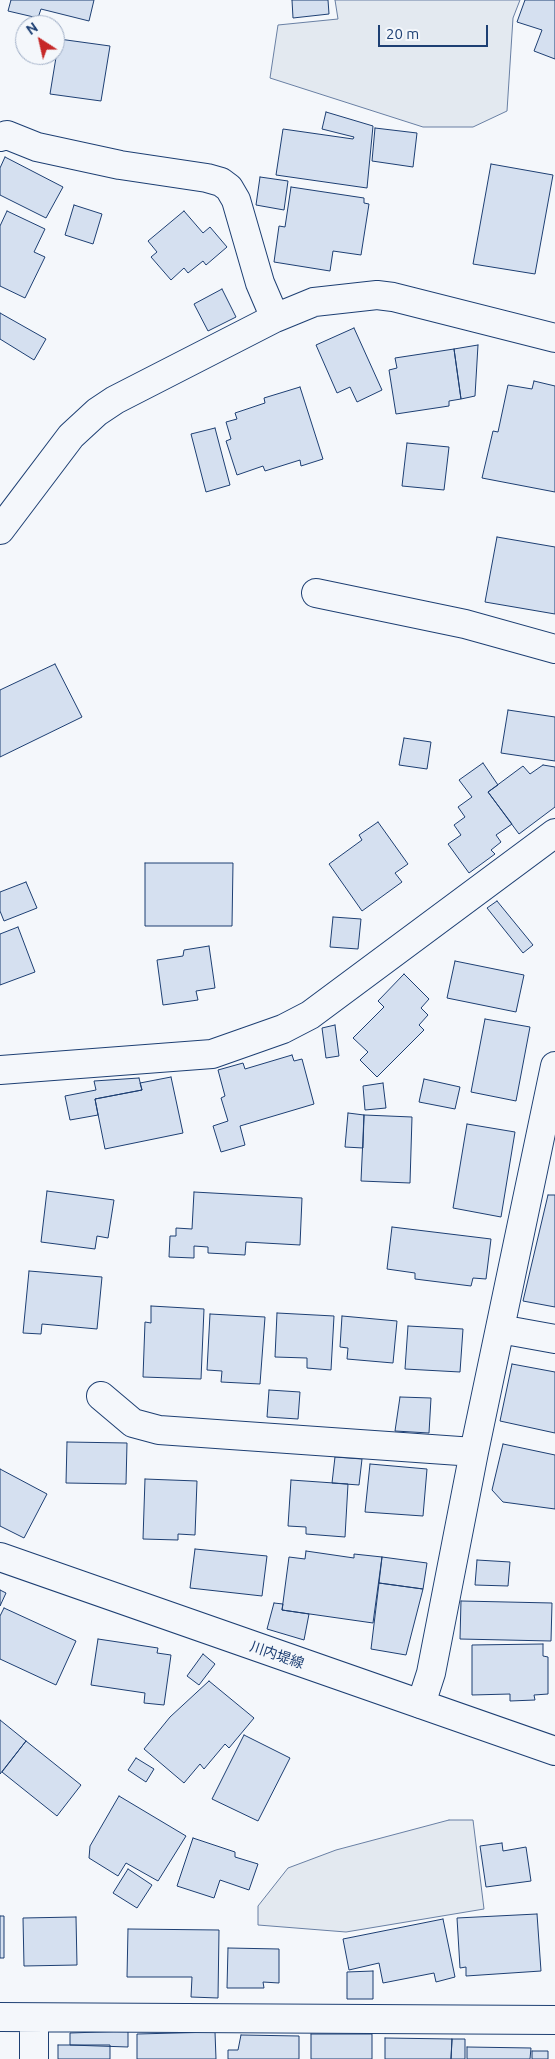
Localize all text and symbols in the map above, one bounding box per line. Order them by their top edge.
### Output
north arrow [15,15,65,65]
scale bar [380,15,490,47]
text: N [23,19,41,38]
text: 20 m [386,25,419,42]
street label: 川内堤線 [248,1638,306,1672]

